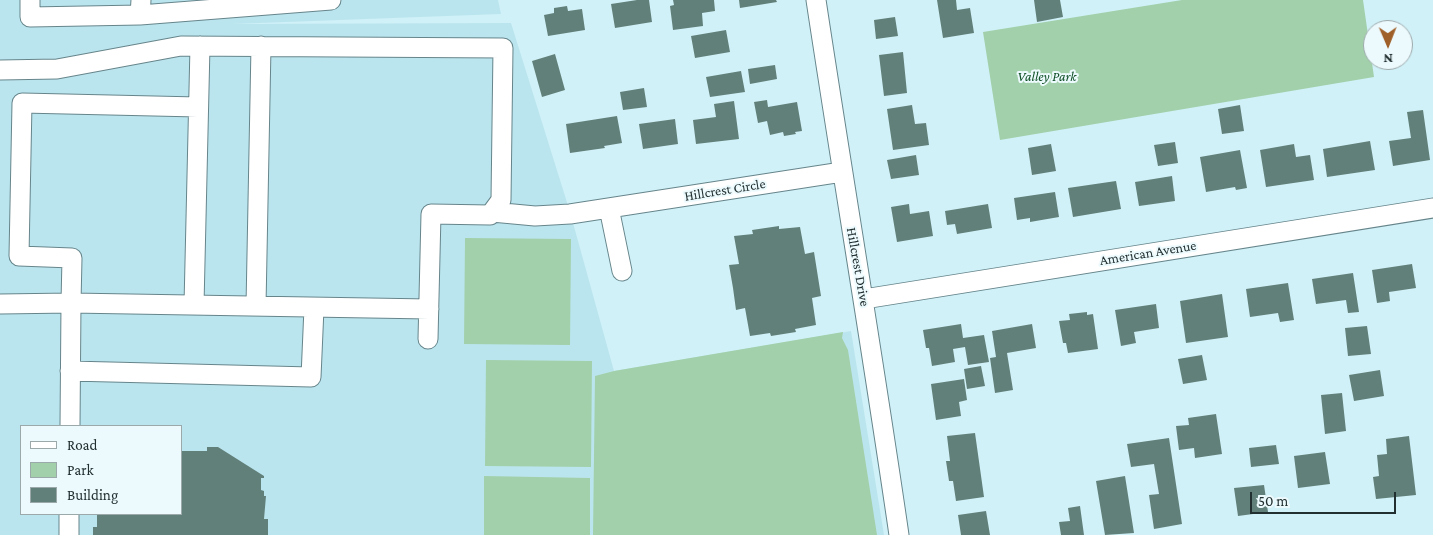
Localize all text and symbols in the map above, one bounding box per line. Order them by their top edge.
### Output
north arrow [1363,20,1413,70]
text: N [1383,51,1393,67]
park label: Valley Park [1018,69,1076,85]
street label: Hillcrest Circle [683,175,767,205]
street label: Hillcrest Drive [843,226,873,308]
street label: American Avenue [1098,237,1198,269]
legend [20,425,182,515]
text: Road [67,437,97,453]
text: Park [67,462,94,478]
scale bar [1253,482,1399,514]
text: Building [67,487,118,503]
text: 50 m [1258,493,1288,509]

